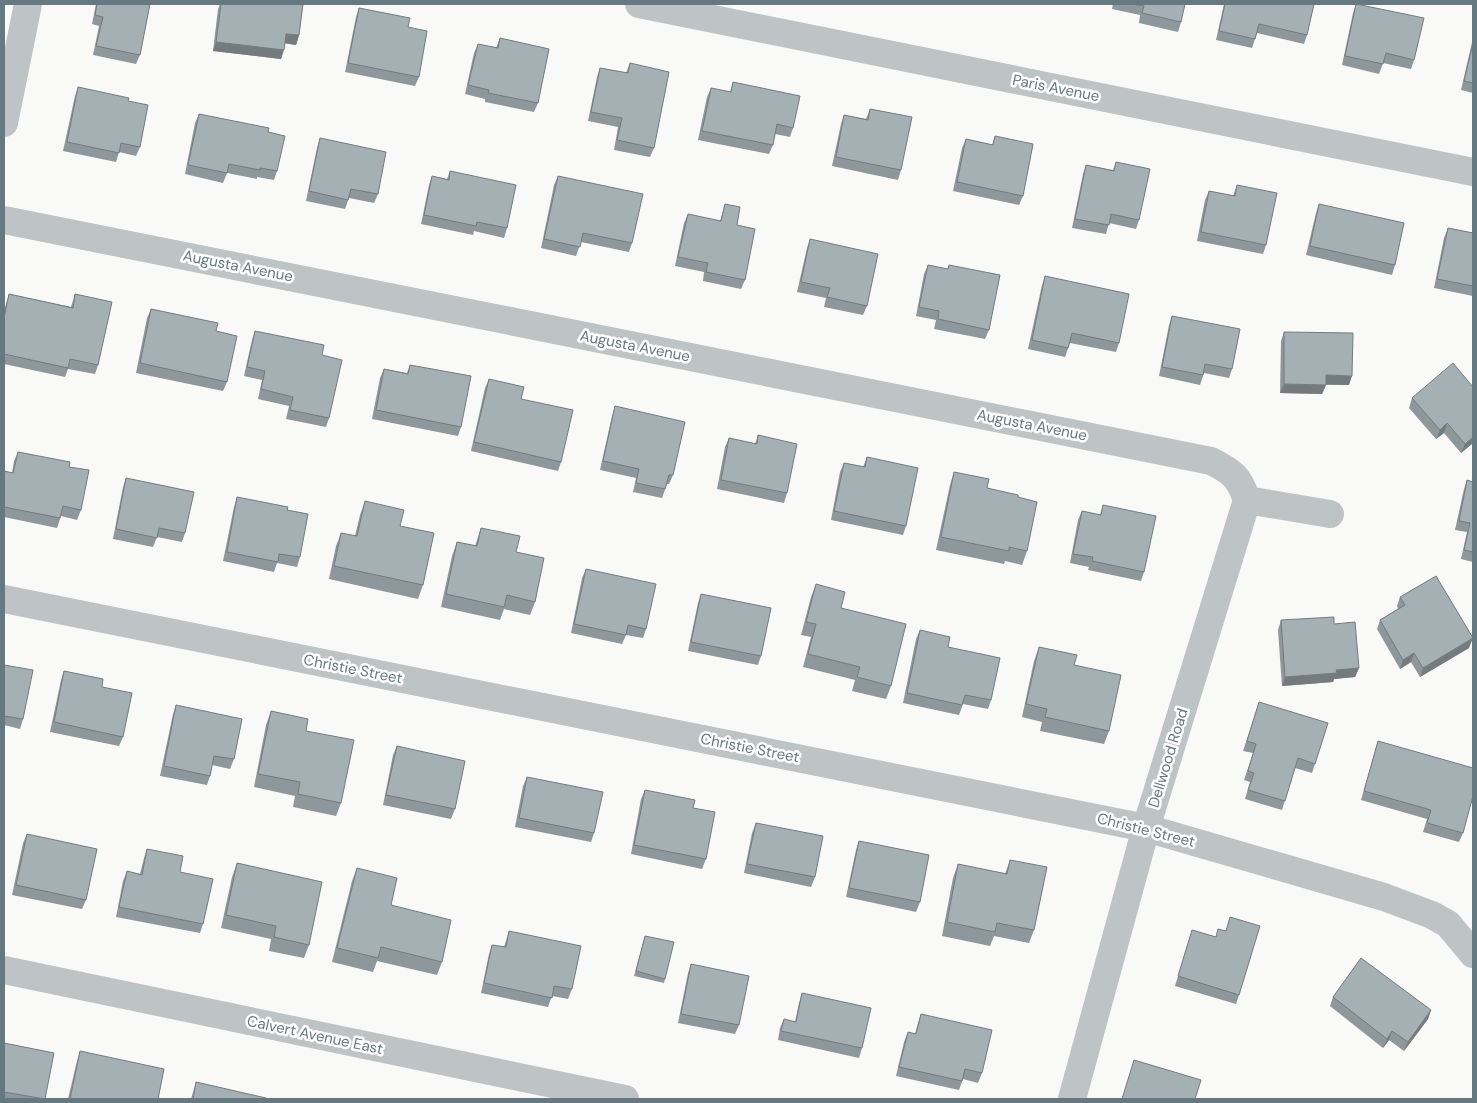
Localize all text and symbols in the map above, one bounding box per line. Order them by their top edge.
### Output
street label: Paris Avenue [1011,70,1101,106]
street label: Augusta Avenue [181,246,295,286]
street label: Augusta Avenue [578,326,692,366]
street label: Augusta Avenue [975,405,1089,445]
street label: Christie Street [302,650,404,688]
street label: Dellwood Road [1143,706,1193,810]
street label: Christie Street [699,729,801,767]
street label: Christie Street [1095,808,1197,852]
street label: Calvert Avenue East [245,1011,385,1059]

